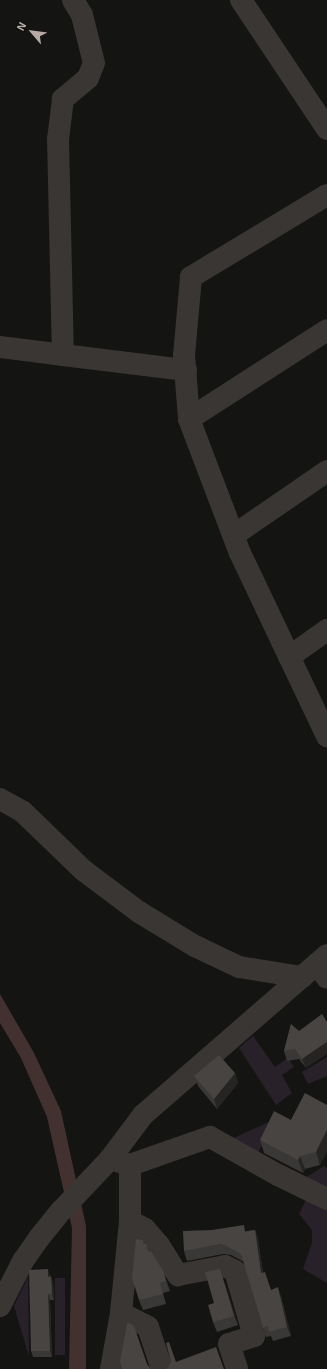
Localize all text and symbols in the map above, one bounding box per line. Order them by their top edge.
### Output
north arrow [12,12,52,52]
text: N [13,20,29,33]

